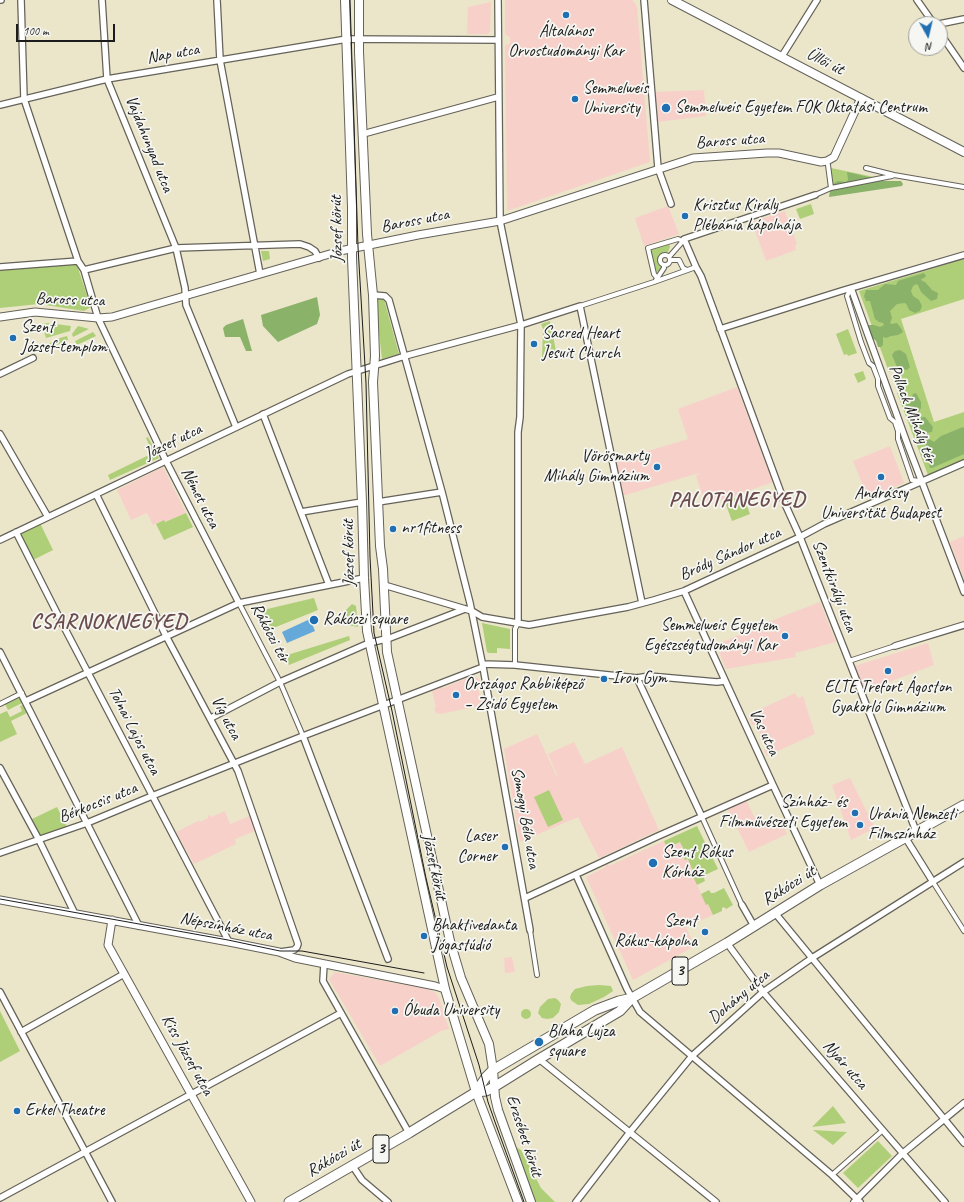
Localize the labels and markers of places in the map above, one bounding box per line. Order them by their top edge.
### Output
marker: Általános Orvostudományi Kar [561,10,571,20]
place label: Általános Orvostudományi Kar [508,22,624,62]
place label: Semmelweis University [583,79,648,119]
marker: Semmelweis University [570,94,580,104]
place label: Semmelweis Egyetem FOK Oktatási Centrum [675,98,927,118]
marker: Semmelweis Egyetem FOK Oktatási Centrum [660,102,672,114]
place label: Krisztus Király Plébánia kápolnája [693,196,801,236]
marker: Krisztus Király Plébánia kápolnája [680,211,690,221]
place label: Szent József-templom [21,318,107,358]
place label: Sacred Heart Jesuit Church [542,324,620,364]
marker: Szent József-templom [8,333,18,343]
marker: Sacred Heart Jesuit Church [529,339,539,349]
place label: Vörösmarty Mihály Gimnázium [544,447,649,487]
marker: Vörösmarty Mihály Gimnázium [652,462,662,472]
marker: Andrássy Universität Budapest [876,472,886,482]
place label: Andrássy Universität Budapest [821,484,941,524]
place label: nr1fitness [401,519,461,539]
marker: nr1fitness [388,524,398,534]
place label: Rákóczi square [323,610,407,630]
marker: Rákóczi square [308,614,320,626]
place label: Semmelweis Egyetem Egészségtudományi Kar [644,616,777,656]
marker: Semmelweis Egyetem Egészségtudományi Kar [780,631,790,641]
marker: ELTE Trefort Ágoston Gyakorló Gimnázium [883,666,893,676]
place label: Iron Gym [612,669,667,689]
marker: Iron Gym [599,674,609,684]
place label: Országos Rabbiképző – Zsidó Egyetem [464,675,583,715]
place label: ELTE Trefort Ágoston Gyakorló Gimnázium [825,678,951,718]
marker: Országos Rabbiképző – Zsidó Egyetem [451,690,461,700]
place label: Színház- és Filmművészeti Egyetem [719,793,847,833]
place label: Uránia Nemzeti Filmszínház [868,805,957,845]
marker: Színház- és Filmművészeti Egyetem [850,808,860,818]
marker: Uránia Nemzeti Filmszínház [855,820,865,830]
place label: Laser Corner [458,827,497,867]
marker: Laser Corner [500,842,510,852]
place label: Szent Rókus Kórház [662,843,732,883]
marker: Szent Rókus Kórház [647,857,659,869]
place label: Szent Rókus-kápolna [614,912,697,952]
place label: Bhaktivedanta Jógastúdió [432,916,517,956]
marker: Szent Rókus-kápolna [700,927,710,937]
marker: Bhaktivedanta Jógastúdió [419,931,429,941]
place label: Óbuda University [403,1001,499,1021]
marker: Óbuda University [390,1006,400,1016]
place label: Blaha Lujza square [548,1022,614,1062]
marker: Blaha Lujza square [533,1036,545,1048]
place label: Erkel Theatre [25,1101,104,1121]
marker: Erkel Theatre [12,1106,22,1116]

